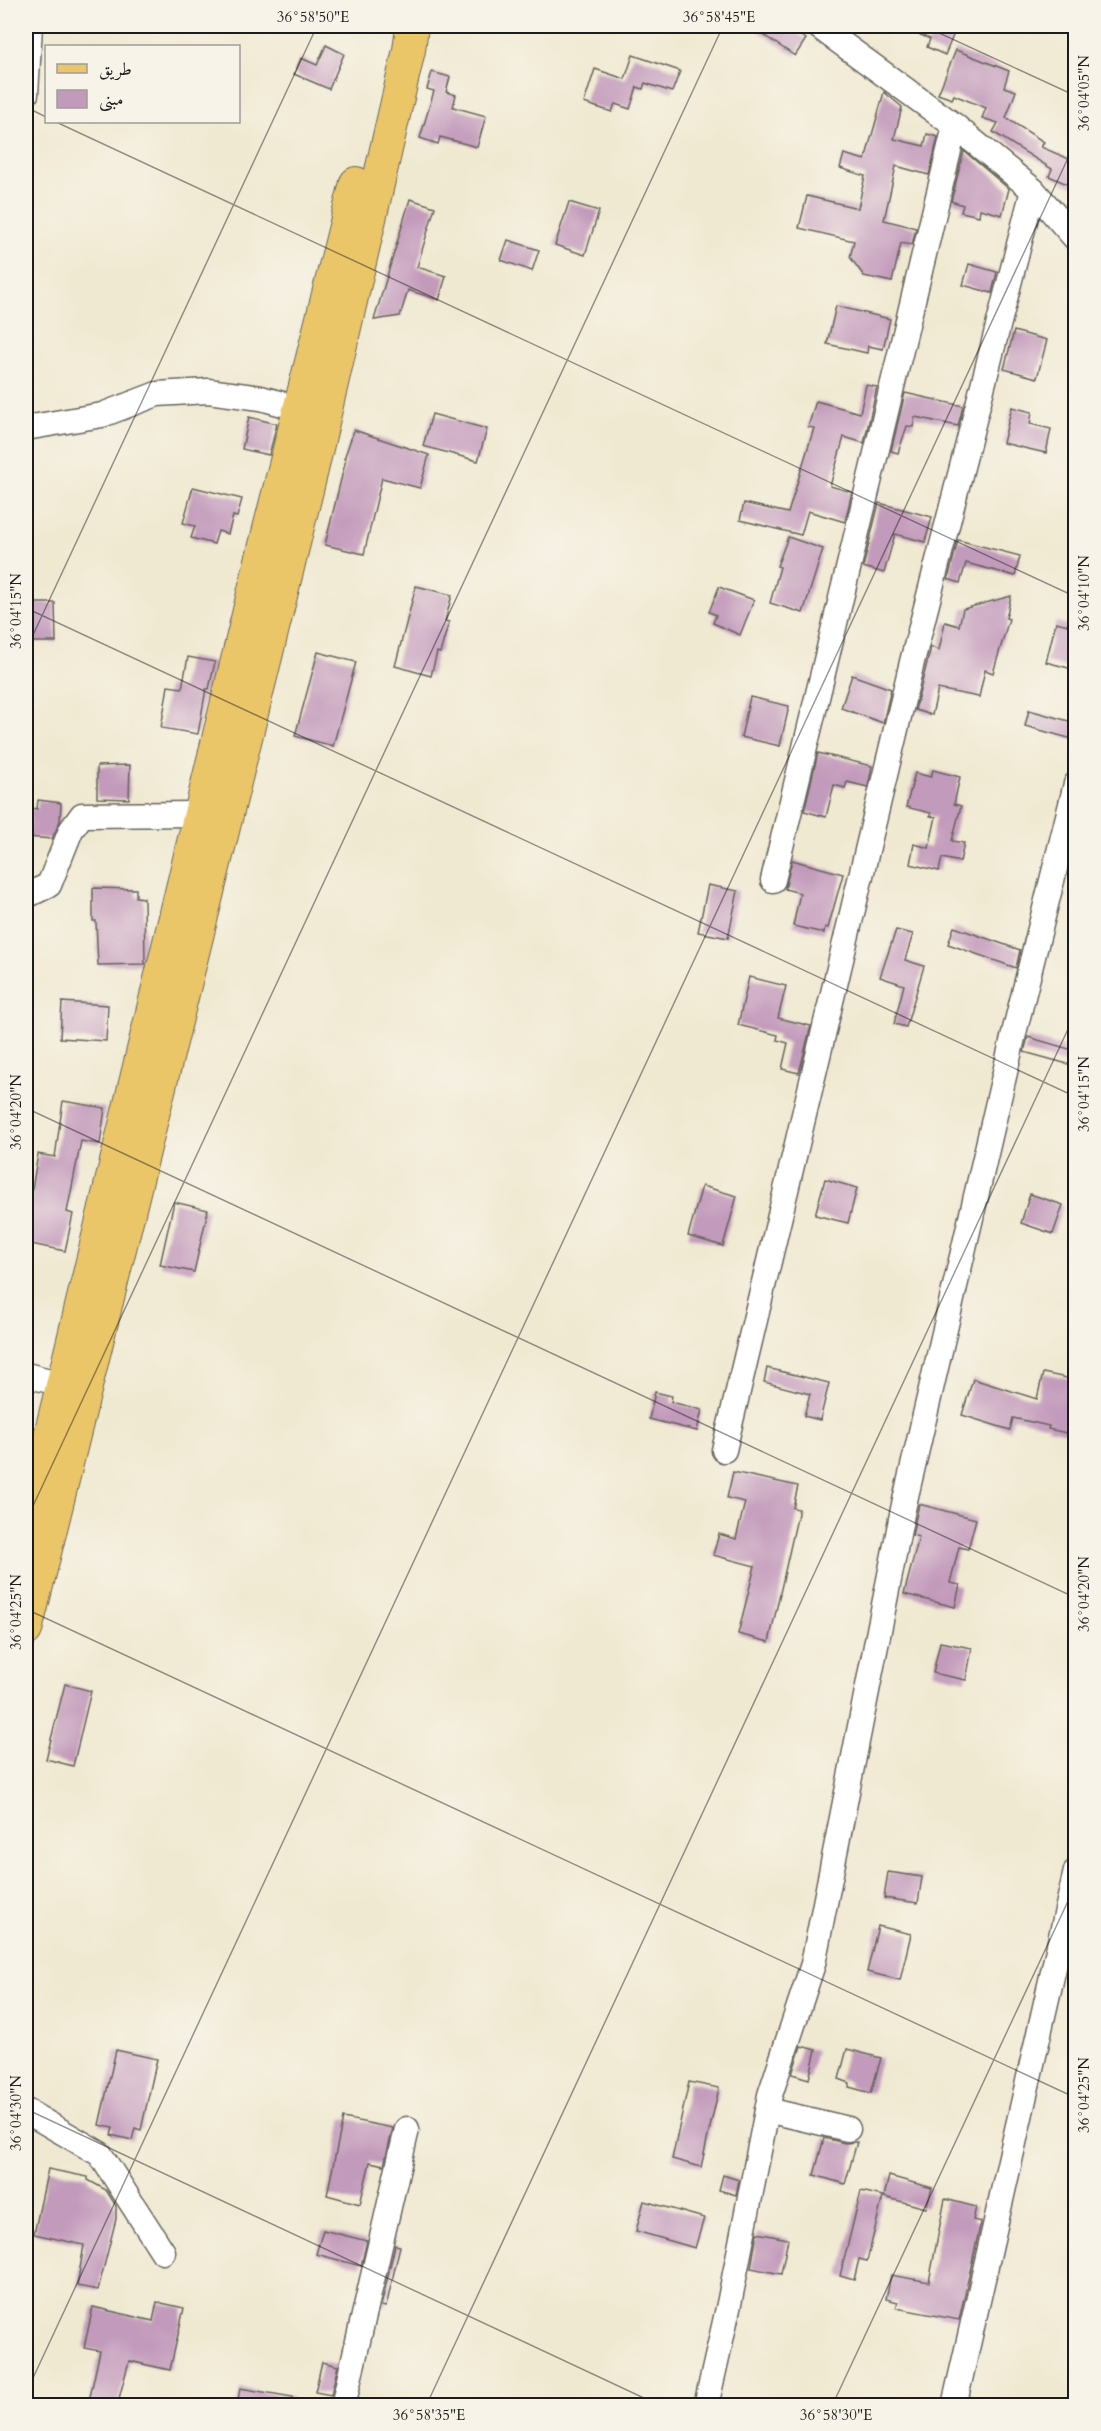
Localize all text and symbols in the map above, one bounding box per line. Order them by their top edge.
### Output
text: 36°58'50"E [277,7,349,27]
text: 36°58'45"E [683,7,755,27]
legend [45,45,240,123]
text: 36°04'05"N [1074,55,1094,131]
text: طريق [99,57,132,82]
text: مبنى [99,87,124,112]
text: 36°04'10"N [1074,555,1094,631]
text: 36°04'15"N [6,573,26,649]
text: 36°04'15"N [1074,1056,1094,1132]
text: 36°04'20"N [6,1074,26,1150]
text: 36°04'20"N [1074,1556,1094,1632]
text: 36°04'25"N [6,1574,26,1650]
text: 36°04'25"N [1074,2057,1094,2133]
text: 36°04'30"N [6,2075,26,2151]
text: 36°58'35"E [393,2405,465,2425]
text: 36°58'30"E [800,2405,872,2425]

